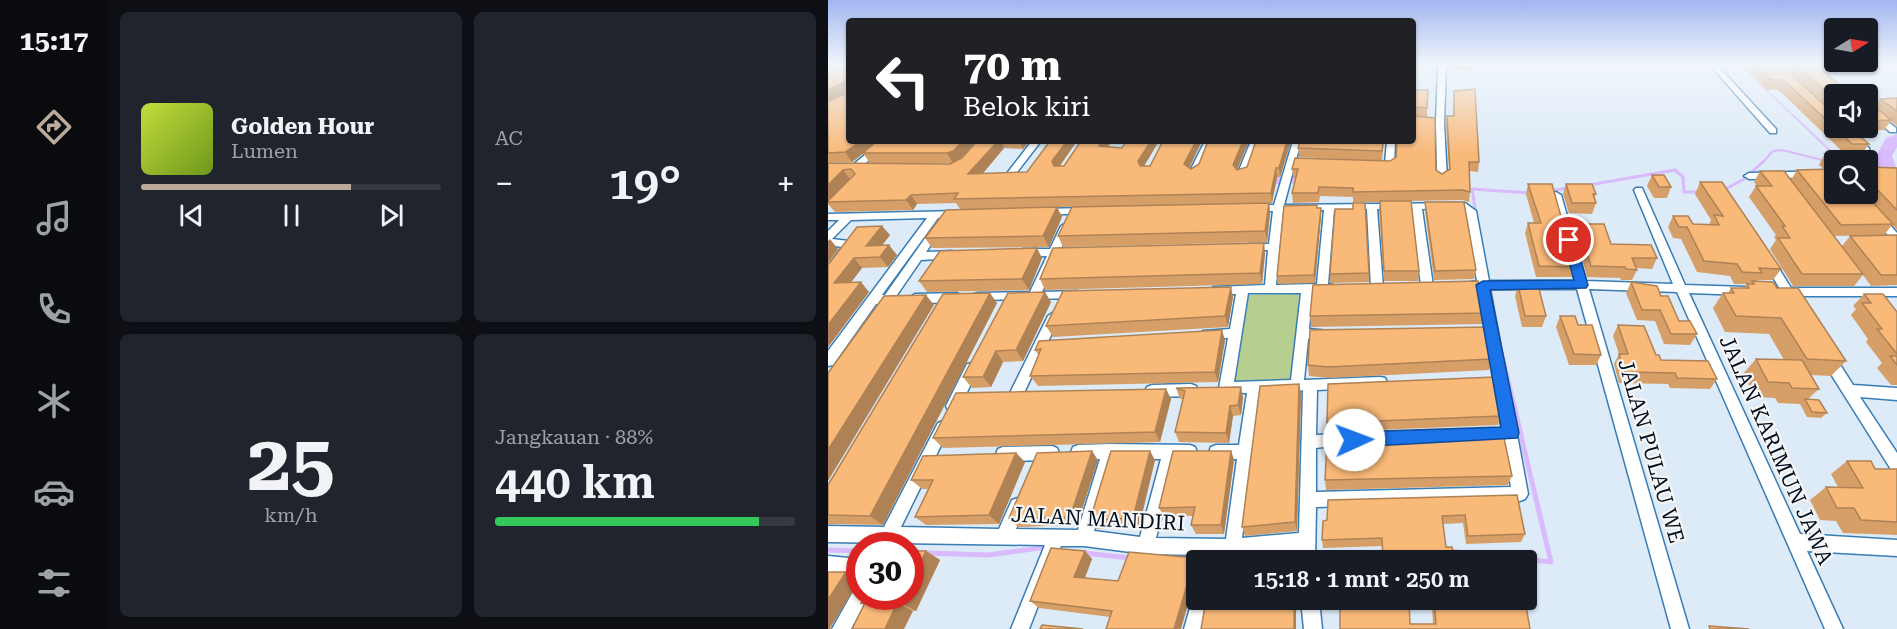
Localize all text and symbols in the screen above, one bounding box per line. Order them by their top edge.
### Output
north arrow [1824,18,1878,72]
map controls [1824,18,1878,204]
text: 15:17 [20,25,88,57]
text: 70 m [963,41,1061,90]
icon: left [864,42,942,120]
button: sound [1824,84,1878,138]
text: Belok kiri [963,91,1090,123]
icon: directions [33,106,75,148]
text: Golden Hour [231,114,374,139]
text: AC [495,126,523,150]
text: Lumen [231,139,298,163]
button: search [1824,150,1878,204]
text: 19° [609,157,681,210]
text: − [495,164,513,203]
text: + [777,164,795,203]
icon: music [33,197,75,239]
icon: previous [175,199,208,232]
icon: pause [275,199,308,232]
icon: next [375,199,408,232]
pin [1543,214,1594,265]
icon: arrive [1552,223,1585,256]
icon: phone [33,288,75,330]
street label: JALAN KARIMUN JAWA [1715,332,1838,569]
street label: JALAN PULAU WE [1613,356,1689,546]
icon: climate [33,380,75,422]
position arrow [1322,408,1386,472]
text: 25 [247,418,335,509]
text: Jangkauan · 88% [495,425,653,449]
text: 440 km [495,456,655,509]
icon: car [33,471,75,513]
street label: JALAN MANDIRI [1010,502,1186,536]
text: km/h [264,503,318,527]
speed limit sign: 30 [846,532,924,610]
icon: filters [33,562,75,604]
text: 15:18 · 1 mnt · 250 m [1253,567,1470,592]

